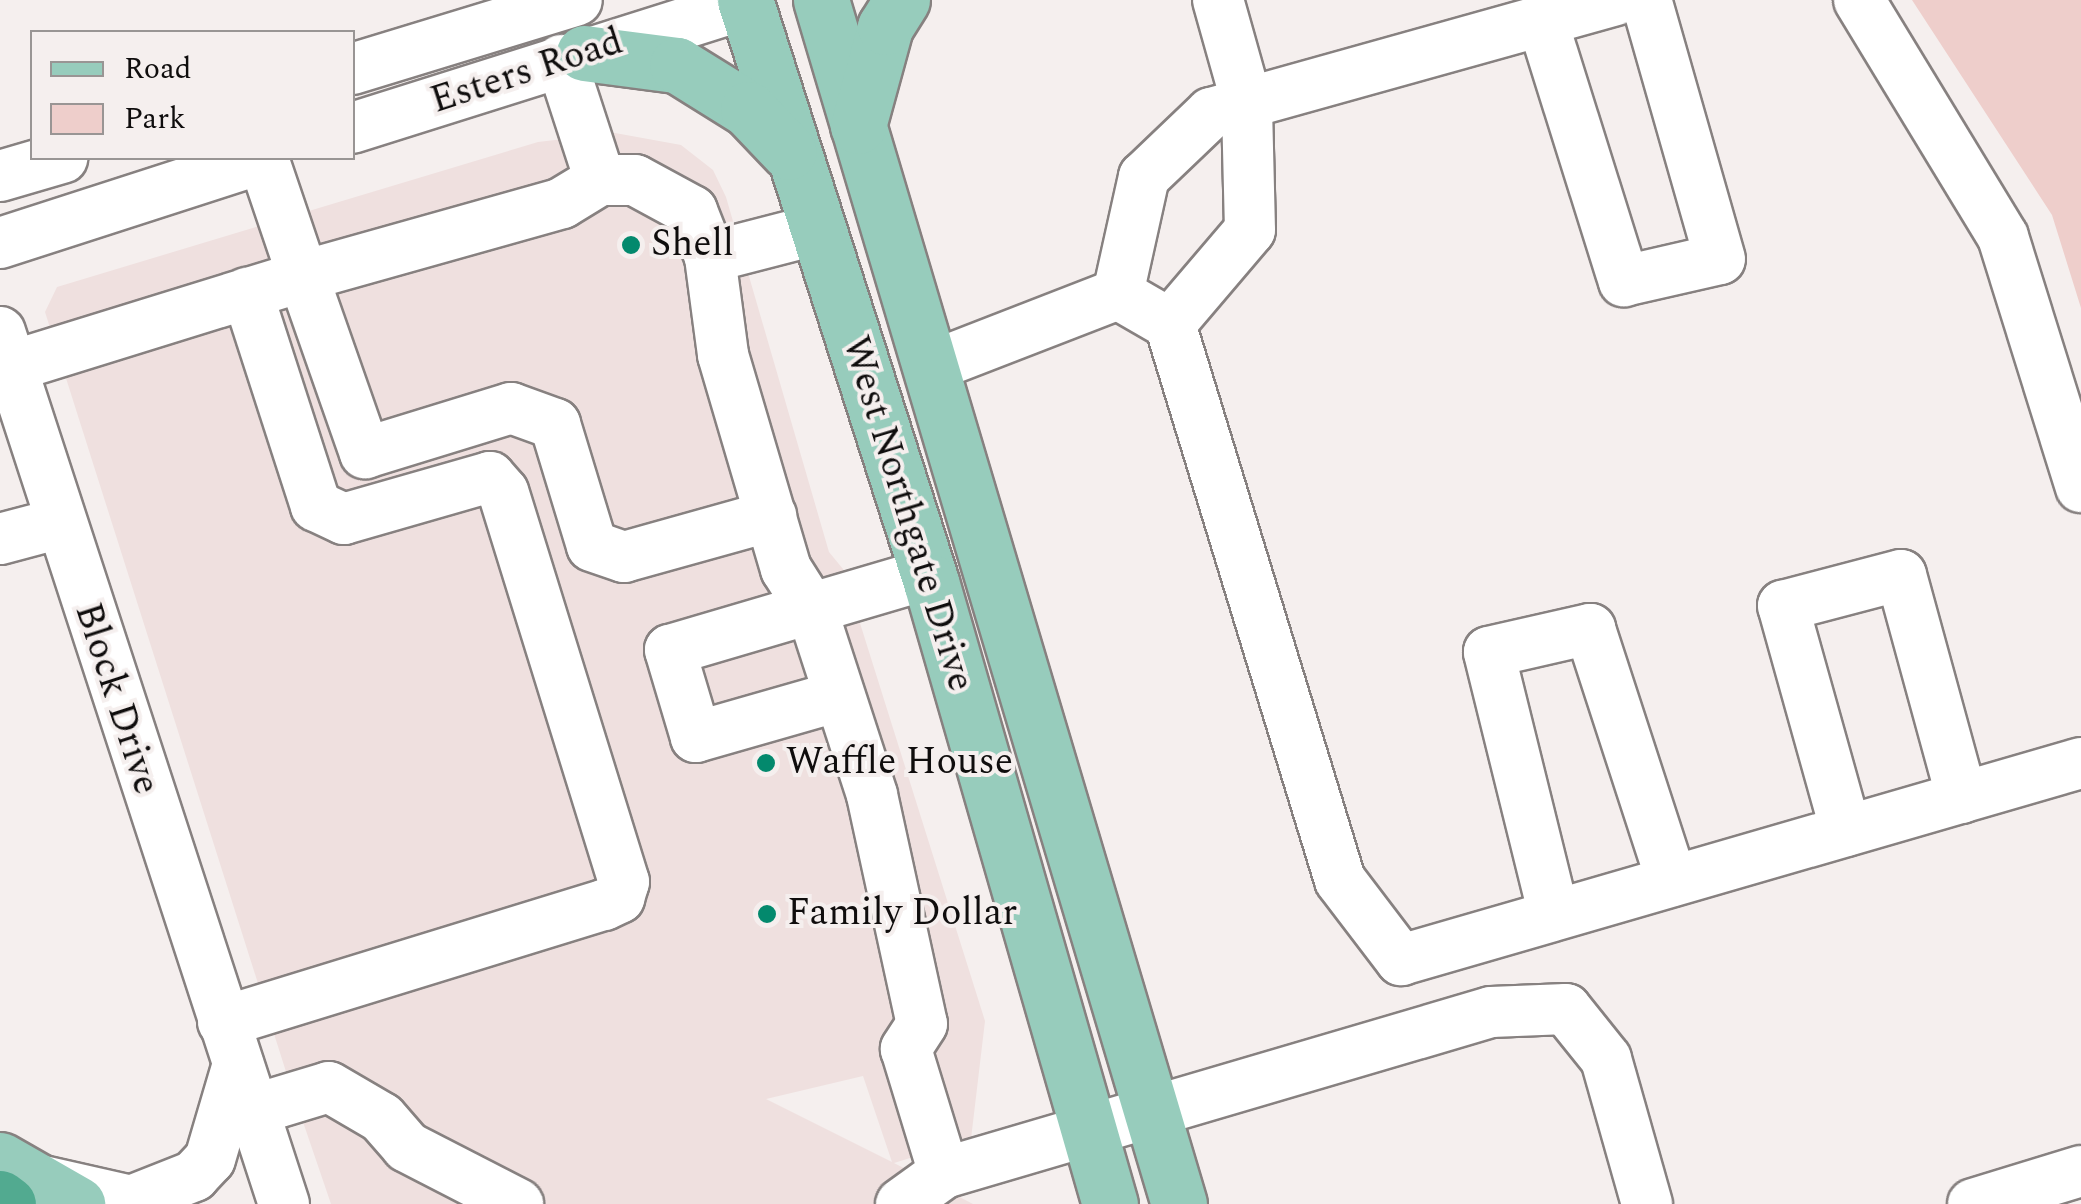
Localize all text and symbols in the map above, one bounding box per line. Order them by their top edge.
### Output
street label: Esters Road [425,20,629,124]
legend [30,30,355,160]
text: Road [124,46,192,92]
text: Park [124,96,186,142]
place label: Shell [651,222,734,268]
marker: Shell [620,234,642,256]
street label: West Northgate Drive [831,331,983,697]
street label: Block Drive [64,598,168,800]
place label: Waffle House [786,740,1013,786]
marker: Waffle House [755,752,777,774]
place label: Family Dollar [787,891,1017,937]
marker: Family Dollar [756,903,778,925]

